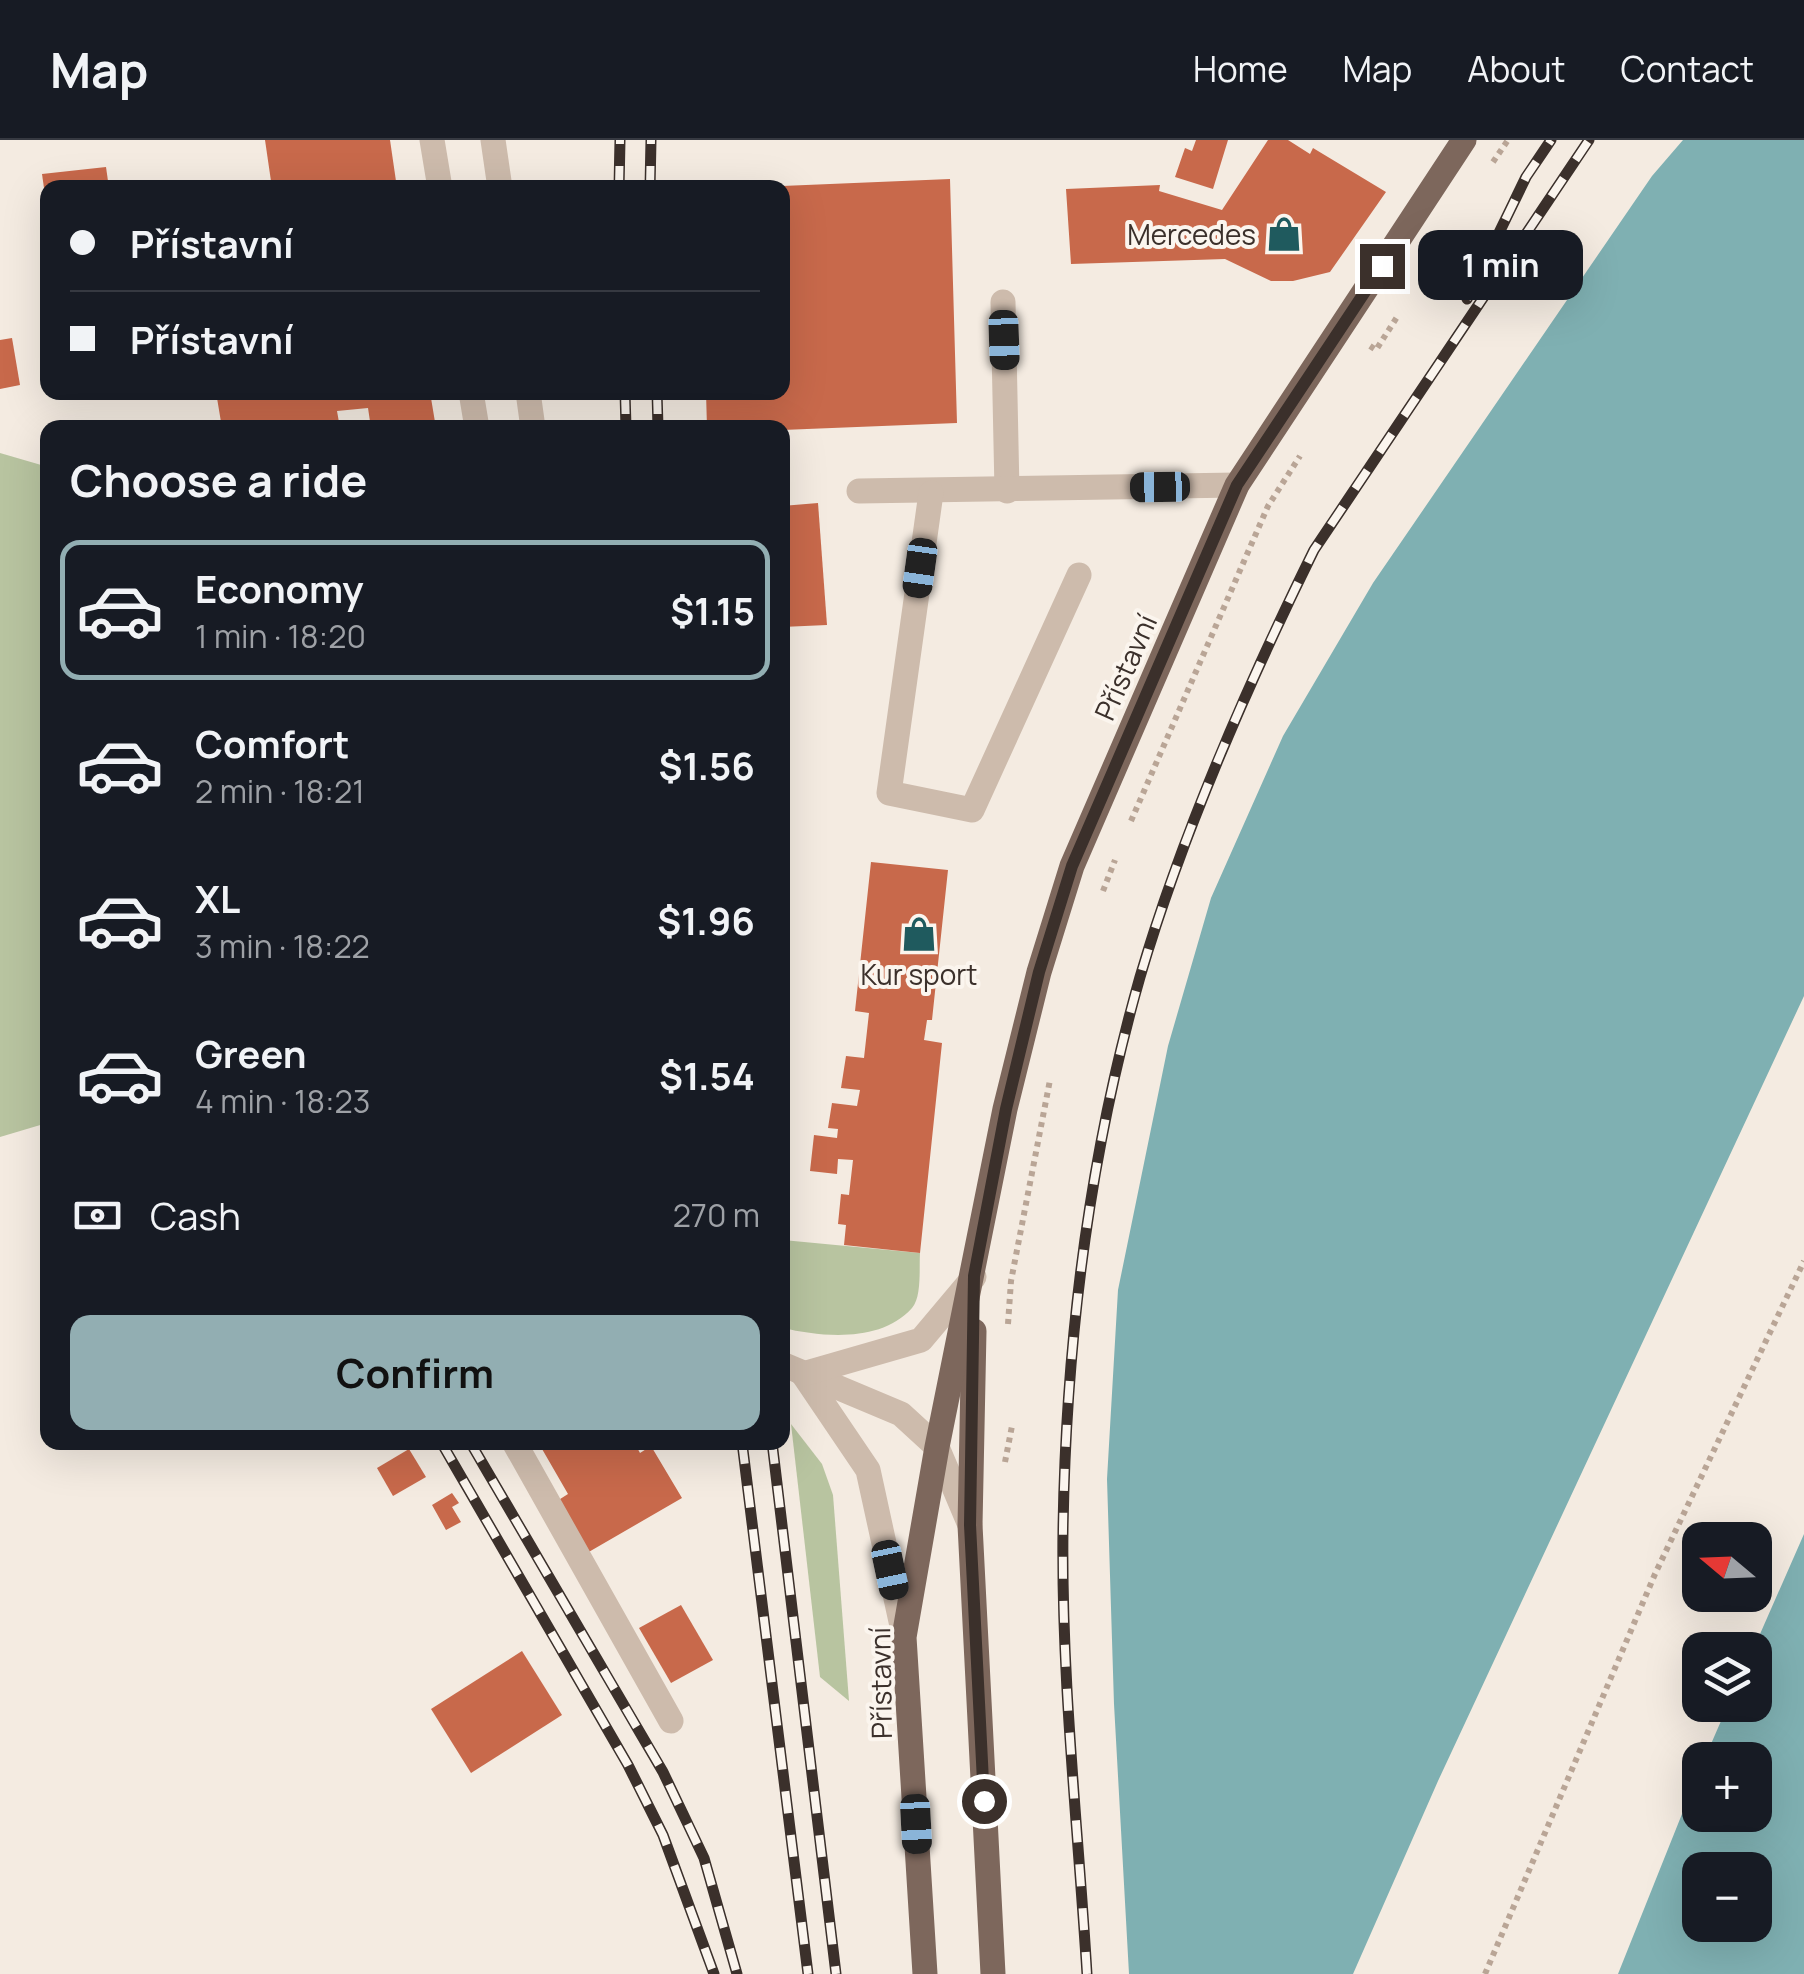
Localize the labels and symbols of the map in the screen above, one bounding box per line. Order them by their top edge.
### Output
place label: Mercedes [1127,215,1256,253]
shop icon: Mercedes [1265,215,1303,253]
callout: 1 min [1417,231,1582,301]
route end [1360,244,1405,289]
car [988,309,1020,371]
car [1130,471,1190,503]
car [901,536,939,600]
street label: Přístavní [1085,608,1165,726]
shop icon: Kur sport [900,915,938,953]
place label: Kur sport [860,955,978,993]
north arrow [1682,1522,1772,1612]
car [869,1538,911,1602]
street label: Přístavní [860,1627,900,1739]
route start [962,1779,1007,1824]
car [899,1793,933,1855]

